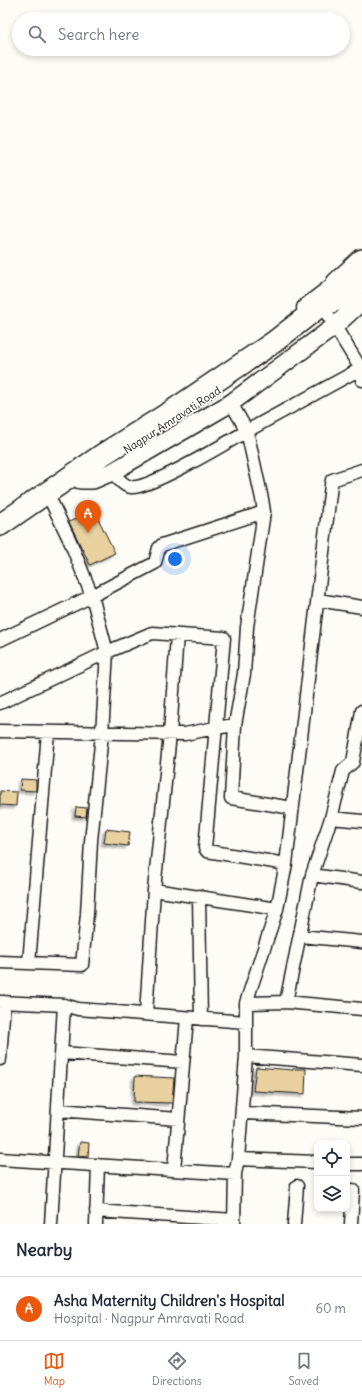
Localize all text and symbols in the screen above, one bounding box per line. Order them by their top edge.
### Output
search box [12,12,350,56]
icon: search [26,23,48,45]
text: Search here [58,25,139,44]
street label: Nagpur Amravati Road [121,383,224,457]
pin: A [75,500,101,533]
your location [165,549,185,569]
map controls [314,1140,350,1212]
button: locate [314,1140,350,1176]
button: layers [314,1176,350,1212]
text: Nearby [16,1239,72,1261]
text: Asha Maternity Children's Hospital [54,1291,285,1310]
text: A [25,1300,33,1317]
text: 60 m [315,1300,346,1317]
text: Hospital · Nagpur Amravati Road [54,1310,244,1327]
tab: Map [43,1350,65,1388]
tab: Directions [152,1350,202,1388]
tab: Saved [288,1350,319,1388]

